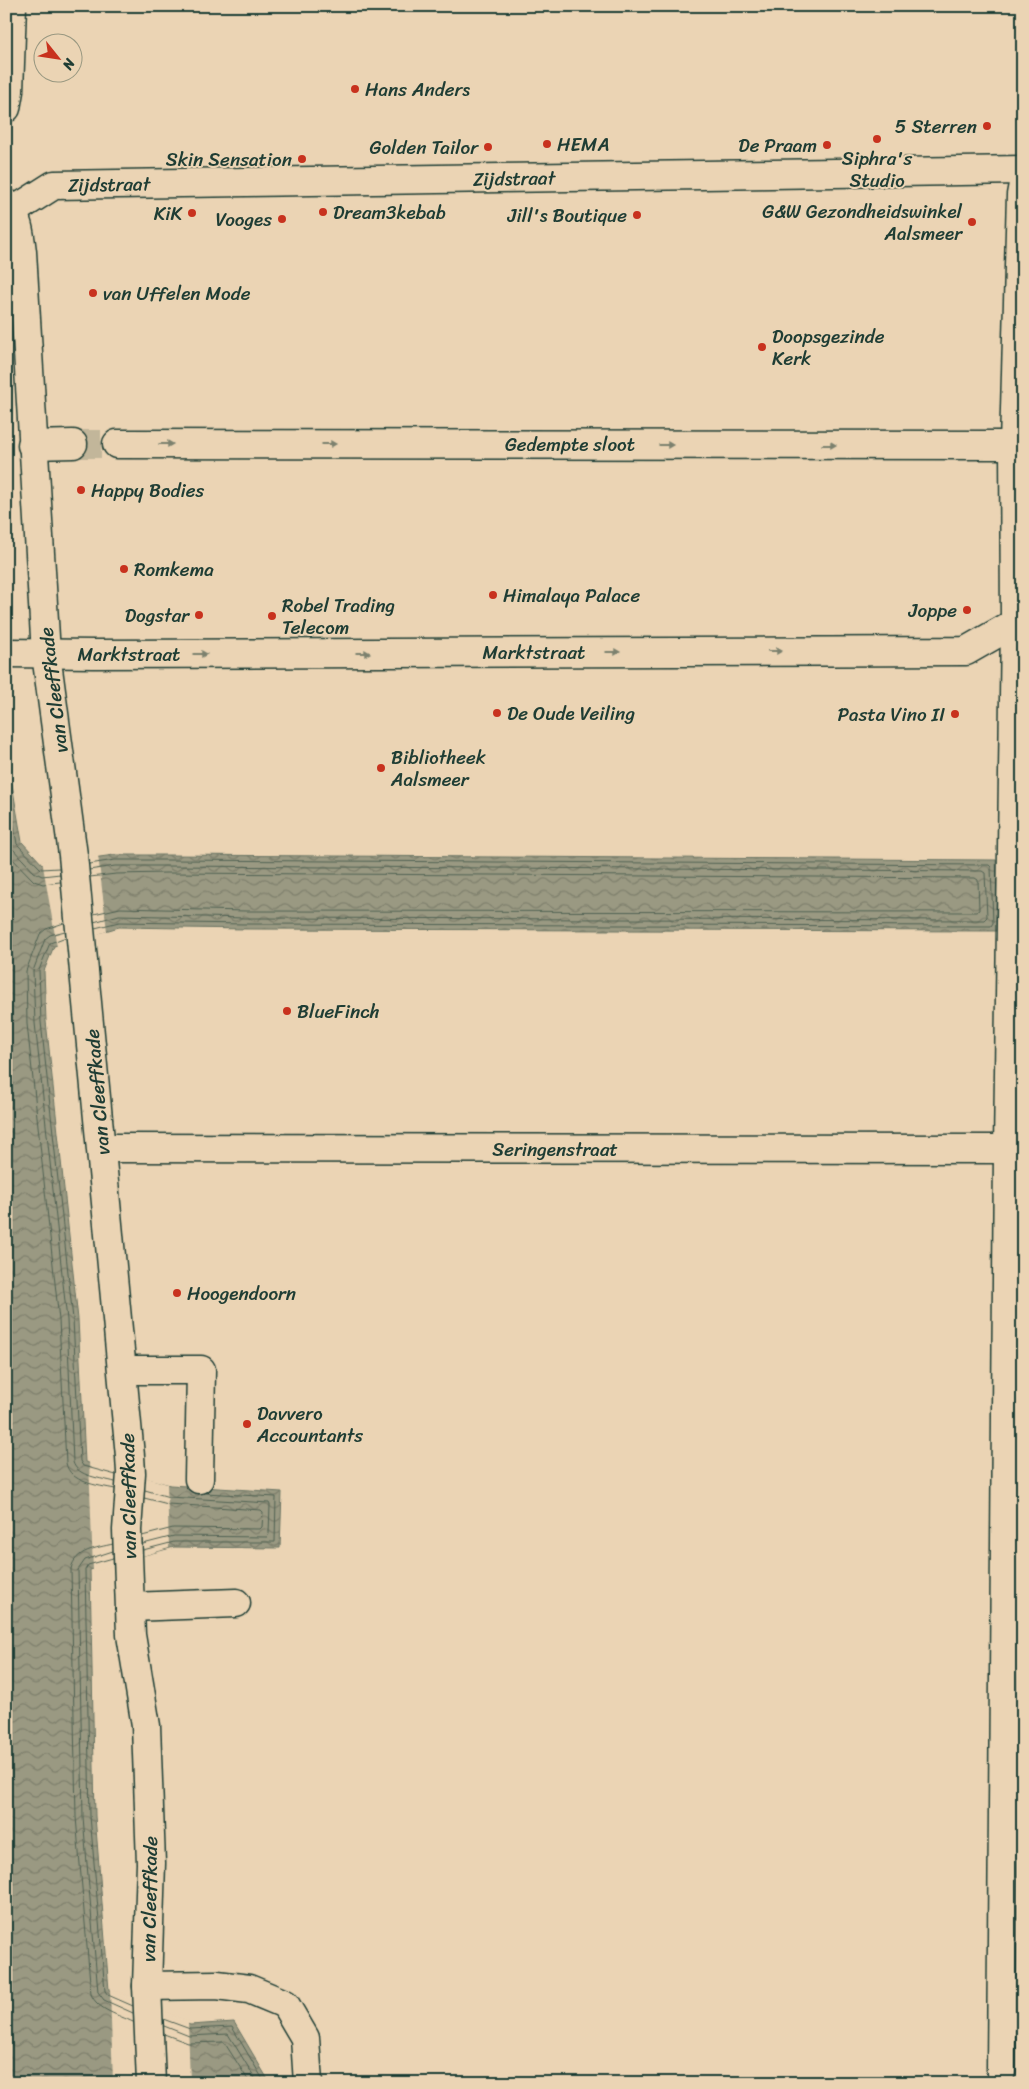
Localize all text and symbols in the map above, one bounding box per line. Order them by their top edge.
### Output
north arrow [32,32,82,82]
text: N [55,53,83,75]
place label: Hans Anders [365,73,470,106]
marker: Hans Anders [349,83,361,95]
place label: 5 Sterren [895,110,977,143]
marker: 5 Sterren [981,120,993,132]
place label: HEMA [557,128,610,161]
place label: De Praam [738,129,817,162]
place label: Golden Tailor [370,131,479,164]
marker: Siphra's Studio [871,133,883,145]
marker: HEMA [541,138,553,150]
marker: De Praam [821,139,833,151]
marker: Golden Tailor [482,141,494,153]
place label: Siphra's Studio [842,142,912,197]
place label: Skin Sensation [166,143,292,176]
marker: Skin Sensation [296,153,308,165]
street label: Zijdstraat [473,161,557,196]
street label: Zijdstraat [68,167,152,202]
place label: G&W Gezondheidswinkel Aalsmeer [762,195,963,250]
place label: Dream3kebab [333,196,446,229]
place label: KiK [154,197,183,230]
place label: Jill's Boutique [507,199,627,232]
place label: Vooges [216,203,272,236]
marker: Dream3kebab [317,206,329,218]
marker: KiK [186,207,198,219]
marker: Jill's Boutique [631,209,643,221]
marker: Vooges [276,213,288,225]
marker: G&W Gezondheidswinkel Aalsmeer [966,216,978,228]
place label: van Uffelen Mode [103,277,251,310]
marker: van Uffelen Mode [87,287,99,299]
place label: Doopsgezinde Kerk [772,320,885,375]
marker: Doopsgezinde Kerk [756,341,768,353]
street label: Gedempte sloot [505,428,635,461]
one-way arrow [158,440,174,448]
one-way arrow [321,440,337,448]
one-way arrow [658,441,674,449]
one-way arrow [821,441,837,449]
place label: Happy Bodies [91,474,205,507]
marker: Happy Bodies [75,484,87,496]
place label: Romkema [134,553,214,586]
marker: Romkema [118,563,130,575]
place label: Himalaya Palace [503,579,640,612]
place label: Robel Trading Telecom [282,589,395,644]
marker: Himalaya Palace [487,589,499,601]
place label: Joppe [908,594,957,627]
place label: Dogstar [125,599,190,632]
marker: Joppe [961,604,973,616]
marker: Dogstar [193,609,205,621]
marker: Robel Trading Telecom [266,610,278,622]
street label: van Cleeffkade [29,625,78,754]
street label: Marktstraat [483,636,585,669]
street label: Marktstraat [78,638,180,671]
one-way arrow [767,647,783,655]
one-way arrow [605,648,621,656]
one-way arrow [355,649,371,657]
one-way arrow [192,650,208,658]
place label: De Oude Veiling [507,697,635,730]
place label: Pasta Vino II [838,698,945,731]
marker: De Oude Veiling [491,707,503,719]
marker: Pasta Vino II [949,708,961,720]
place label: Bibliotheek Aalsmeer [390,741,486,796]
marker: Bibliotheek Aalsmeer [375,762,387,774]
place label: BlueFinch [297,995,380,1028]
marker: BlueFinch [281,1005,293,1017]
street label: van Cleeffkade [76,1028,119,1156]
street label: Seringenstraat [492,1133,618,1166]
place label: Hoogendoorn [187,1277,296,1310]
marker: Hoogendoorn [171,1287,183,1299]
place label: Davvero Accountants [256,1397,363,1452]
marker: Davvero Accountants [241,1418,253,1430]
street label: van Cleeffkade [111,1432,146,1559]
street label: van Cleeffkade [132,1836,167,1962]

